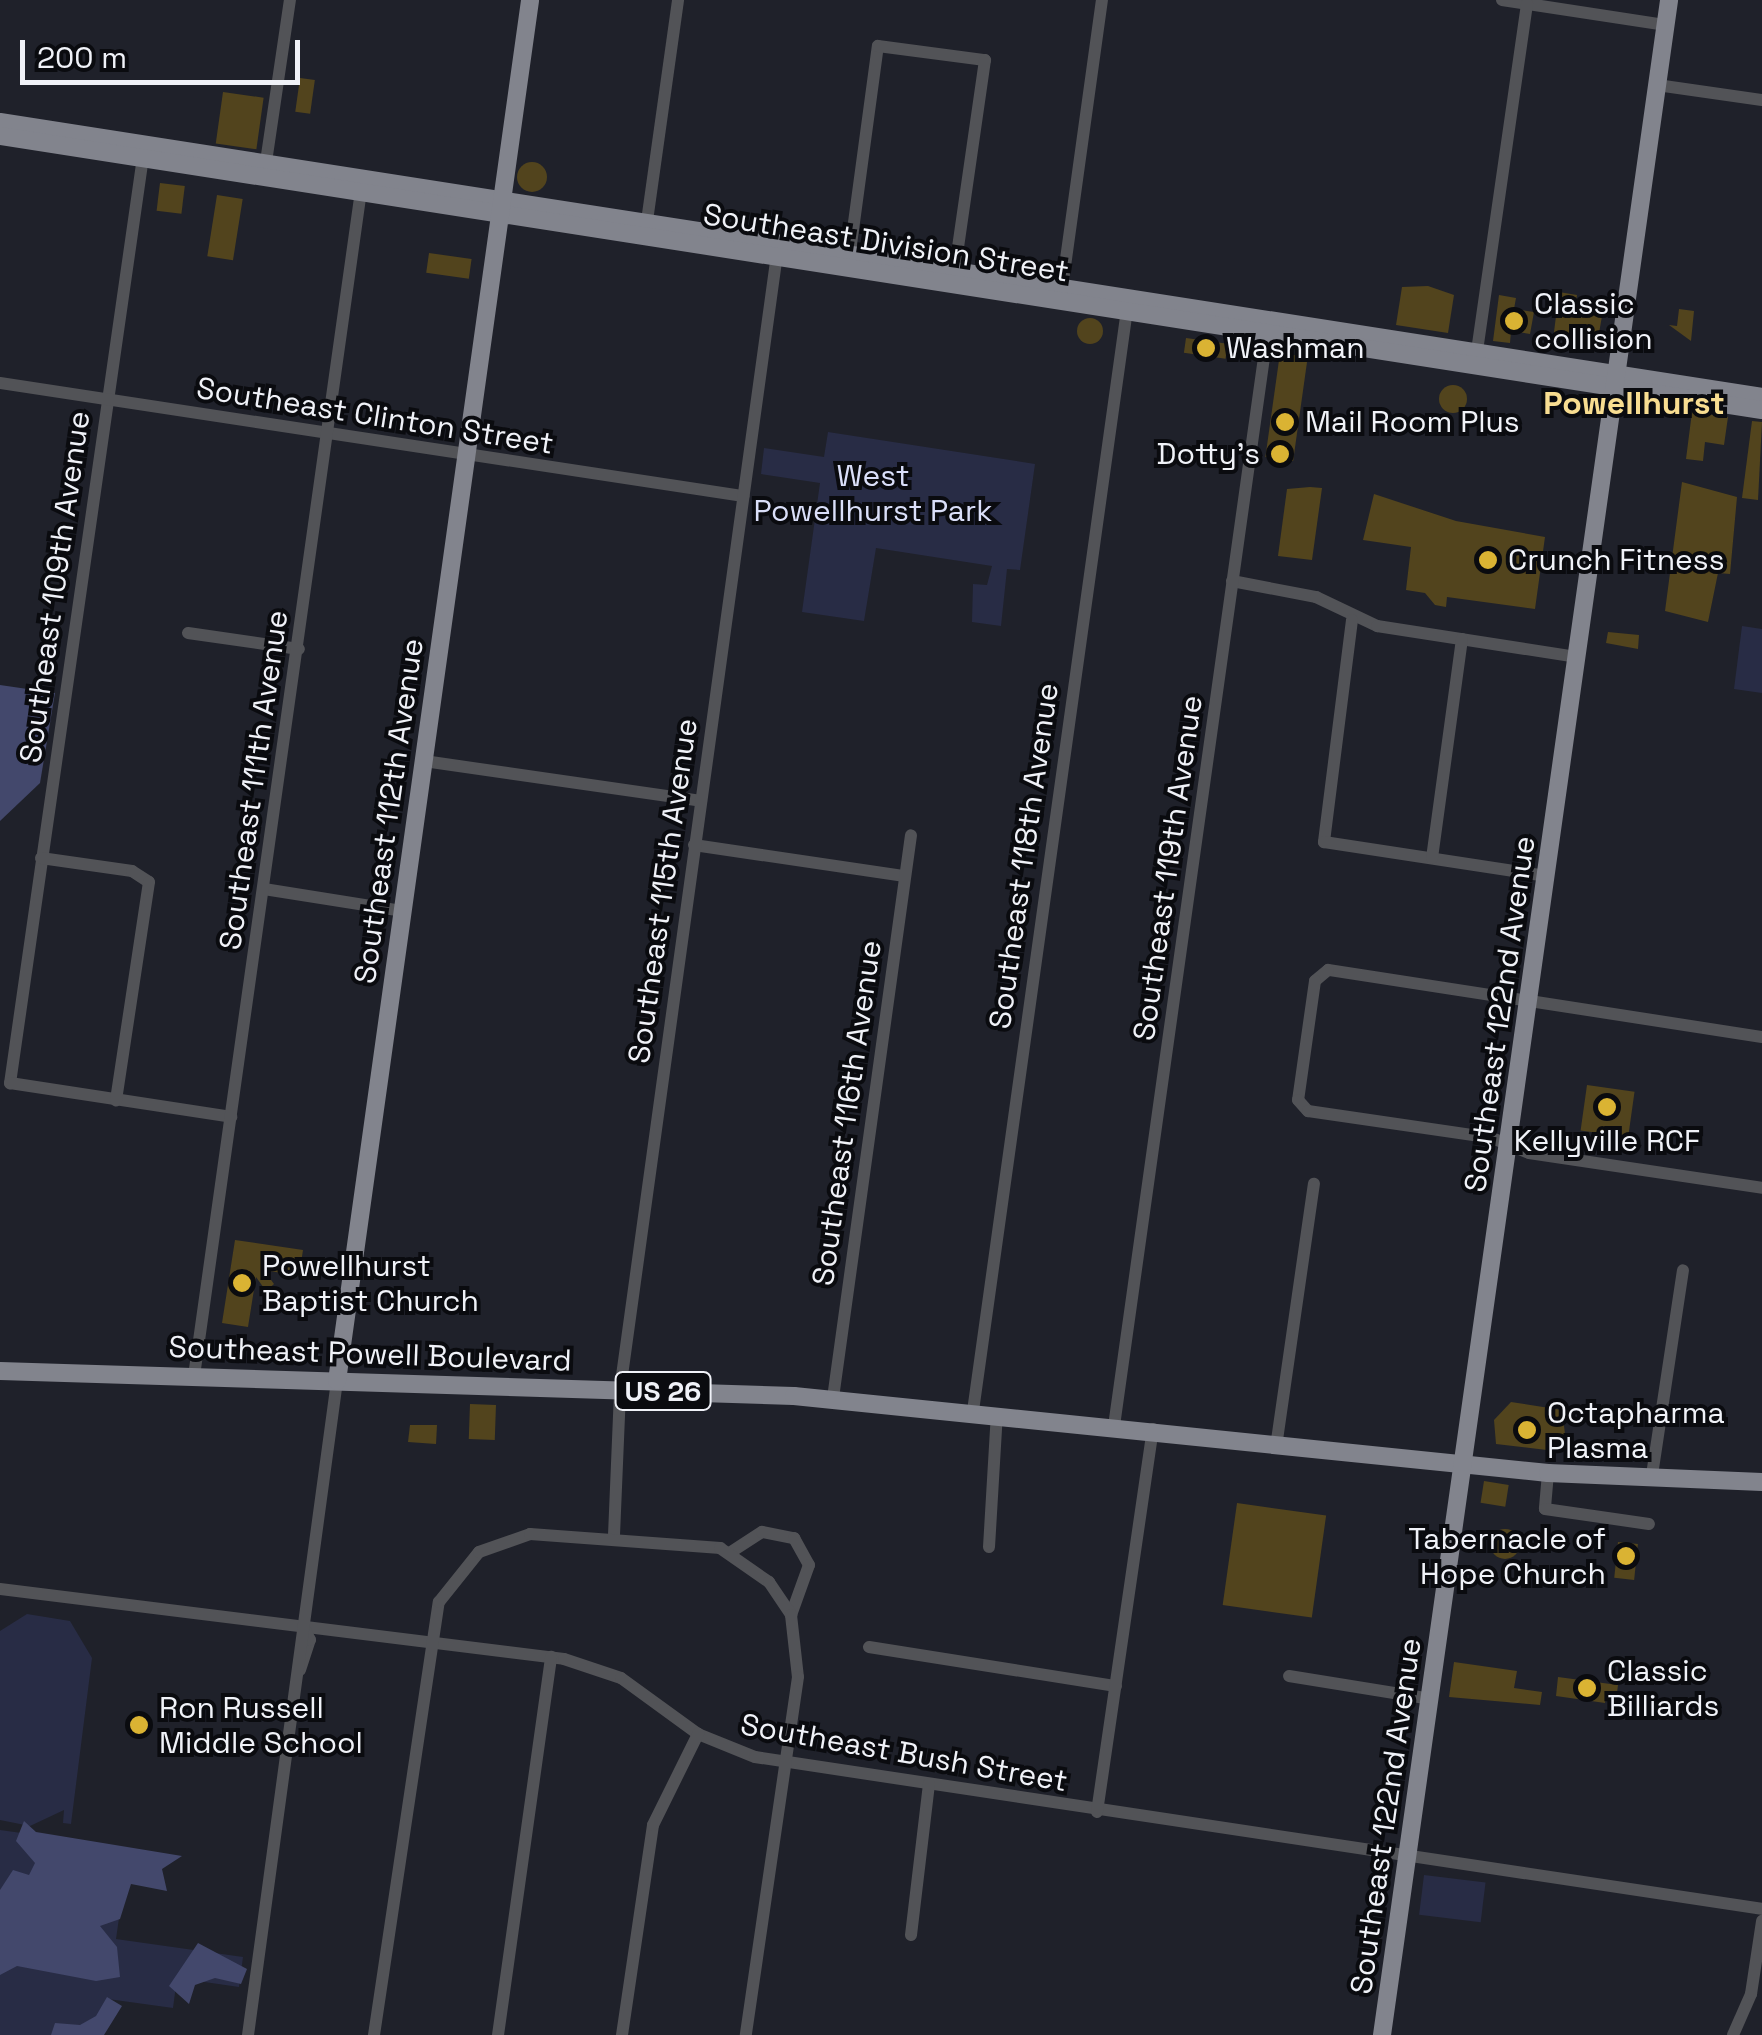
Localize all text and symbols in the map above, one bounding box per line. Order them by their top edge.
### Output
scale bar [25,20,305,82]
text: 200 m [37,38,127,77]
street label: Southeast Division Street [701,196,1071,290]
place label: Classic collision [1534,286,1653,356]
marker: Classic collision [1503,310,1525,332]
place label: Washman [1226,330,1365,366]
marker: Washman [1195,337,1217,359]
street label: Southeast Clinton Street [194,370,556,462]
district label: Powellhurst [1543,384,1725,422]
place label: Mail Room Plus [1305,404,1520,440]
street label: Southeast 109th Avenue [12,409,98,765]
marker: Mail Room Plus [1274,411,1296,433]
place label: Dotty's [1157,436,1260,472]
marker: Dotty's [1269,443,1291,465]
park label: West Powellhurst Park [754,458,992,528]
place label: Crunch Fitness [1508,542,1724,578]
marker: Crunch Fitness [1477,549,1499,571]
street label: Southeast 111th Avenue [212,608,296,952]
street label: Southeast 112th Avenue [347,636,431,986]
street label: Southeast 118th Avenue [982,681,1066,1031]
street label: Southeast 119th Avenue [1126,693,1210,1043]
street label: Southeast 115th Avenue [621,716,705,1066]
street label: Southeast 122nd Avenue [1457,834,1543,1194]
street label: Southeast 116th Avenue [805,938,889,1288]
marker: Kellyville RCF [1596,1096,1618,1118]
place label: Kellyville RCF [1514,1123,1700,1159]
place label: Powellhurst Baptist Church [262,1248,479,1318]
marker: Powellhurst Baptist Church [231,1272,253,1294]
street label: Southeast Powell Boulevard [168,1329,572,1379]
road number: US 26 [613,1368,713,1414]
place label: Octapharma Plasma [1547,1395,1725,1466]
marker: Octapharma Plasma [1516,1419,1538,1441]
place label: Tabernacle of Hope Church [1408,1521,1606,1592]
marker: Tabernacle of Hope Church [1615,1545,1637,1567]
street label: Southeast 122nd Avenue [1343,1636,1429,1996]
place label: Classic Billiards [1607,1653,1719,1724]
marker: Classic Billiards [1576,1677,1598,1699]
place label: Ron Russell Middle School [159,1690,363,1760]
street label: Southeast Bush Street [738,1707,1070,1799]
marker: Ron Russell Middle School [128,1714,150,1736]

